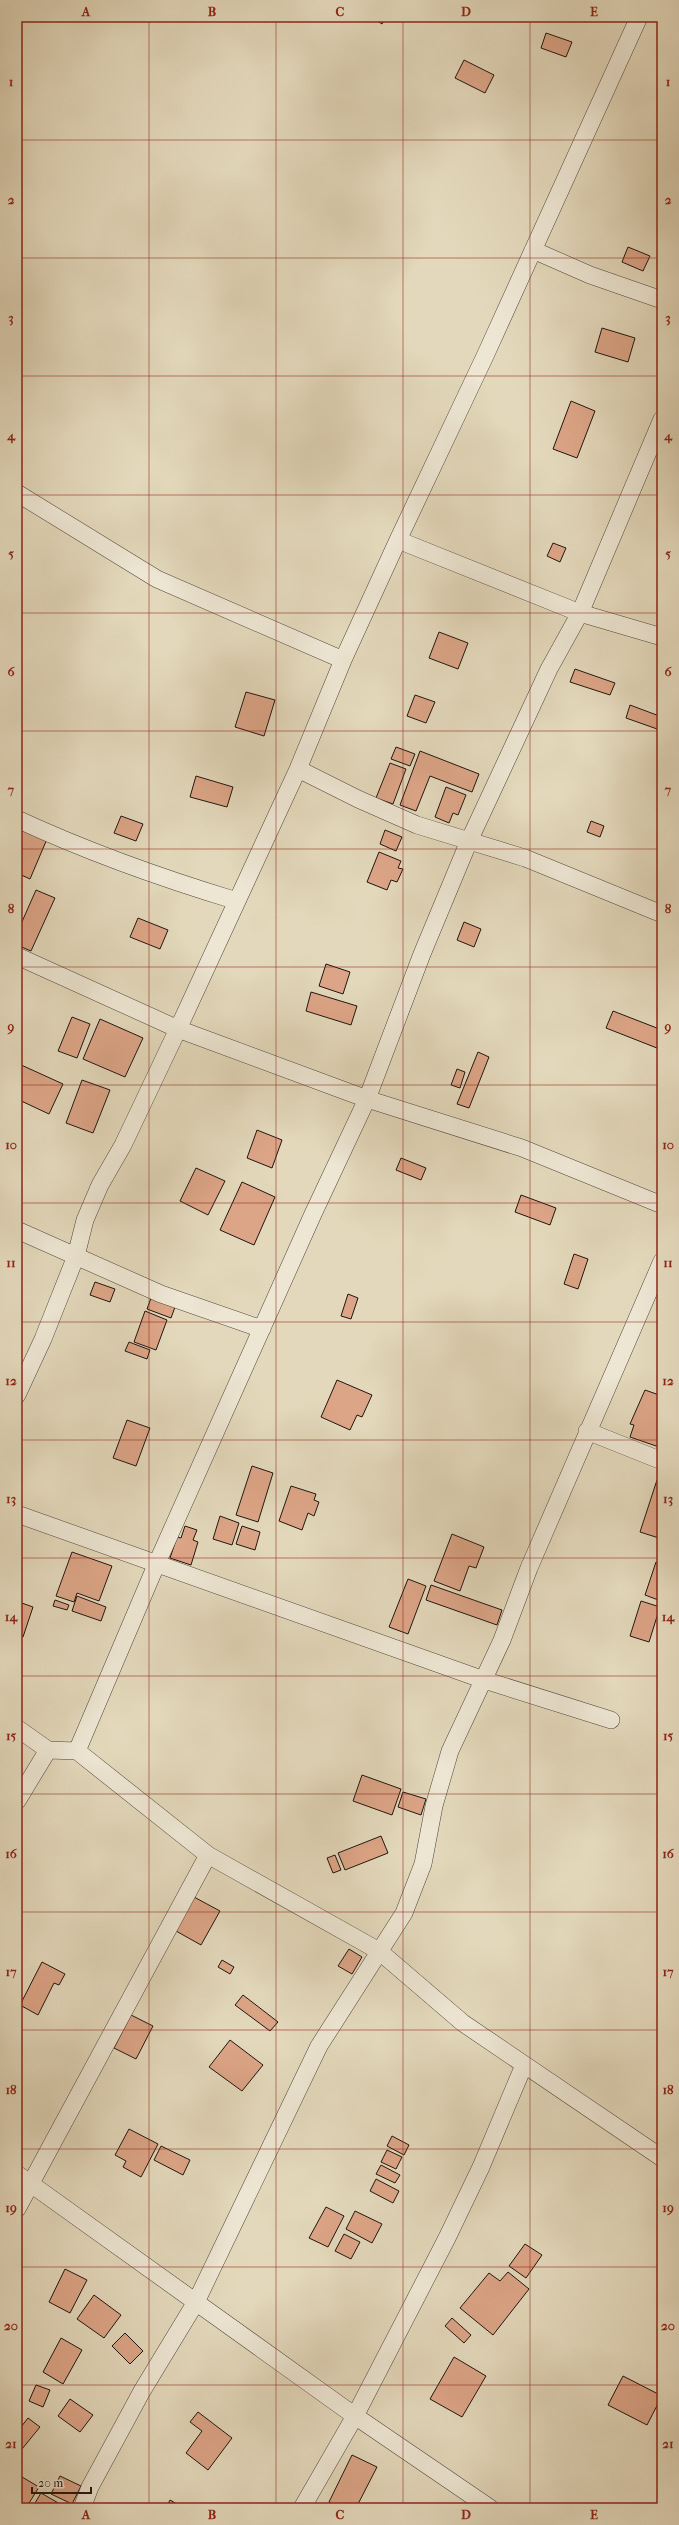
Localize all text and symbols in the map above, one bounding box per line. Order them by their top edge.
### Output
text: A [81,4,91,19]
text: B [208,4,217,19]
text: C [336,4,345,19]
text: D [461,4,471,19]
text: E [590,4,598,19]
text: 1 [9,74,14,89]
text: 1 [666,74,671,89]
text: 2 [8,192,15,207]
text: 2 [665,192,672,207]
text: 3 [8,310,14,326]
text: 3 [665,310,671,326]
text: 4 [6,428,16,444]
text: 4 [663,428,673,444]
text: 5 [8,546,14,561]
text: 5 [665,546,671,561]
text: 6 [7,664,15,679]
text: 6 [664,664,672,679]
text: 7 [7,782,15,797]
text: 7 [664,782,672,797]
text: 8 [8,901,15,916]
text: 8 [665,901,672,916]
text: 9 [7,1019,15,1035]
text: 9 [664,1019,672,1035]
text: 10 [5,1137,17,1152]
text: 10 [662,1137,674,1152]
text: 11 [6,1255,16,1270]
text: 11 [663,1255,673,1270]
text: 12 [5,1373,17,1388]
text: 12 [662,1373,674,1388]
text: 13 [6,1491,16,1507]
text: 13 [663,1491,673,1507]
text: 14 [5,1609,18,1625]
text: 14 [662,1609,675,1625]
text: 15 [6,1728,16,1743]
text: 15 [663,1728,673,1743]
text: 16 [5,1846,18,1861]
text: 16 [662,1846,675,1861]
text: 17 [6,1964,17,1979]
text: 17 [663,1964,674,1979]
text: 18 [5,2082,17,2097]
text: 18 [662,2082,674,2097]
text: 19 [5,2200,17,2216]
text: 19 [662,2200,674,2216]
text: 20 [4,2318,18,2333]
text: 20 [661,2318,675,2333]
text: 21 [5,2436,17,2451]
text: 21 [662,2436,674,2451]
scale bar [32,2469,91,2495]
text: 20 m [38,2476,63,2490]
text: A [81,2507,91,2522]
text: B [208,2507,217,2522]
text: C [336,2507,345,2522]
text: D [461,2507,471,2522]
text: E [590,2507,598,2522]

